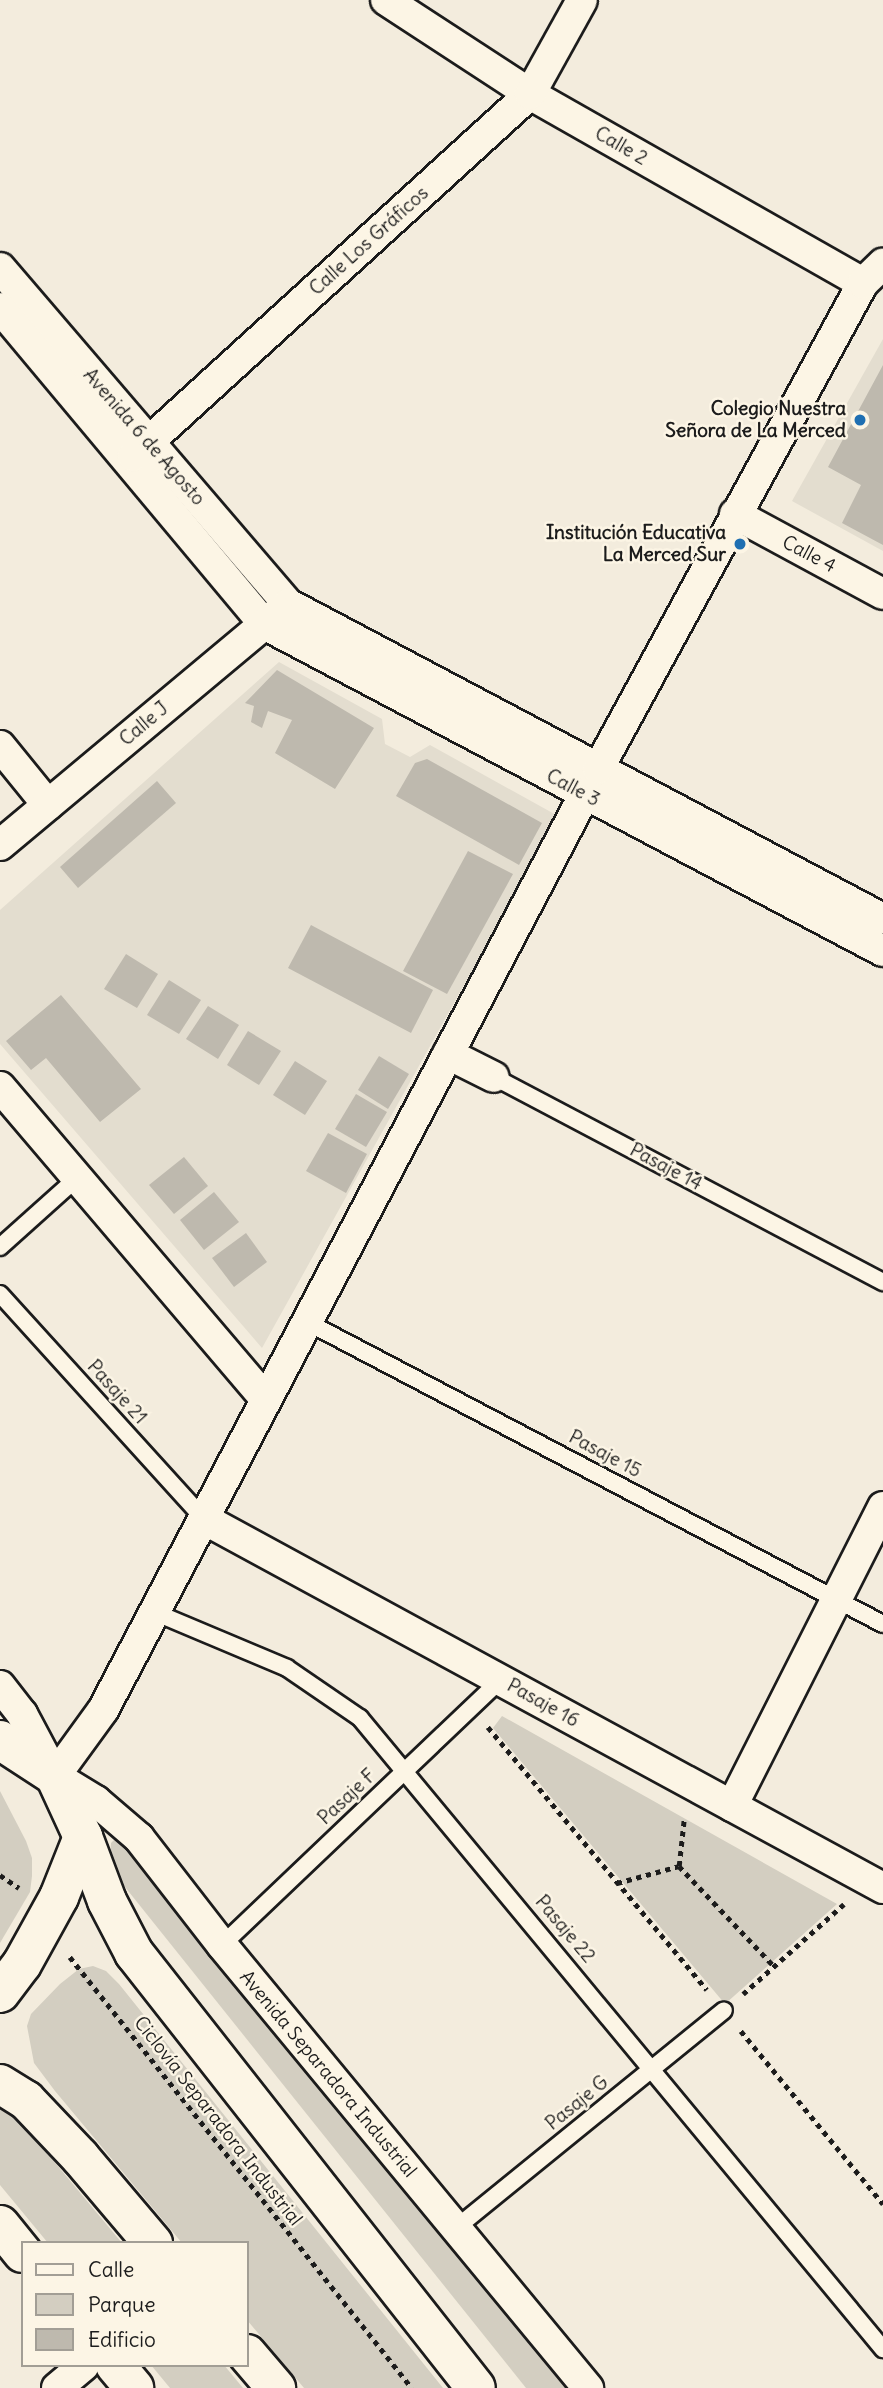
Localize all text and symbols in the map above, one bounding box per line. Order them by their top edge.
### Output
street label: Calle 2 [591,122,651,170]
street label: Calle Los Gráficos [305,182,433,300]
street label: Avenida 6 de Agosto [78,364,210,510]
place label: Colegio Nuestra Señora de La Merced [665,398,846,442]
marker: Colegio Nuestra Señora de La Merced [852,412,868,428]
place label: Institución Educativa La Merced Sur [546,522,726,566]
street label: Calle 4 [778,530,840,578]
marker: Institución Educativa La Merced Sur [732,536,748,552]
street label: Calle J [115,697,173,751]
street label: Calle 3 [542,764,604,812]
street label: Pasaje 14 [626,1138,706,1196]
street label: Pasaje 21 [82,1355,152,1429]
street label: Pasaje 15 [565,1425,645,1483]
street label: Pasaje 16 [503,1674,583,1732]
street label: Pasaje F [313,1764,381,1830]
street label: Pasaje 22 [530,1891,600,1967]
street label: Avenida Separadora Industrial [235,1966,421,2182]
street label: Ciclovía Separadora Industrial [129,2012,307,2230]
street label: Pasaje G [541,2071,613,2135]
legend [21,2241,248,2367]
text: Calle [88,2256,134,2283]
text: Parque [88,2291,156,2318]
text: Edificio [88,2326,156,2353]

